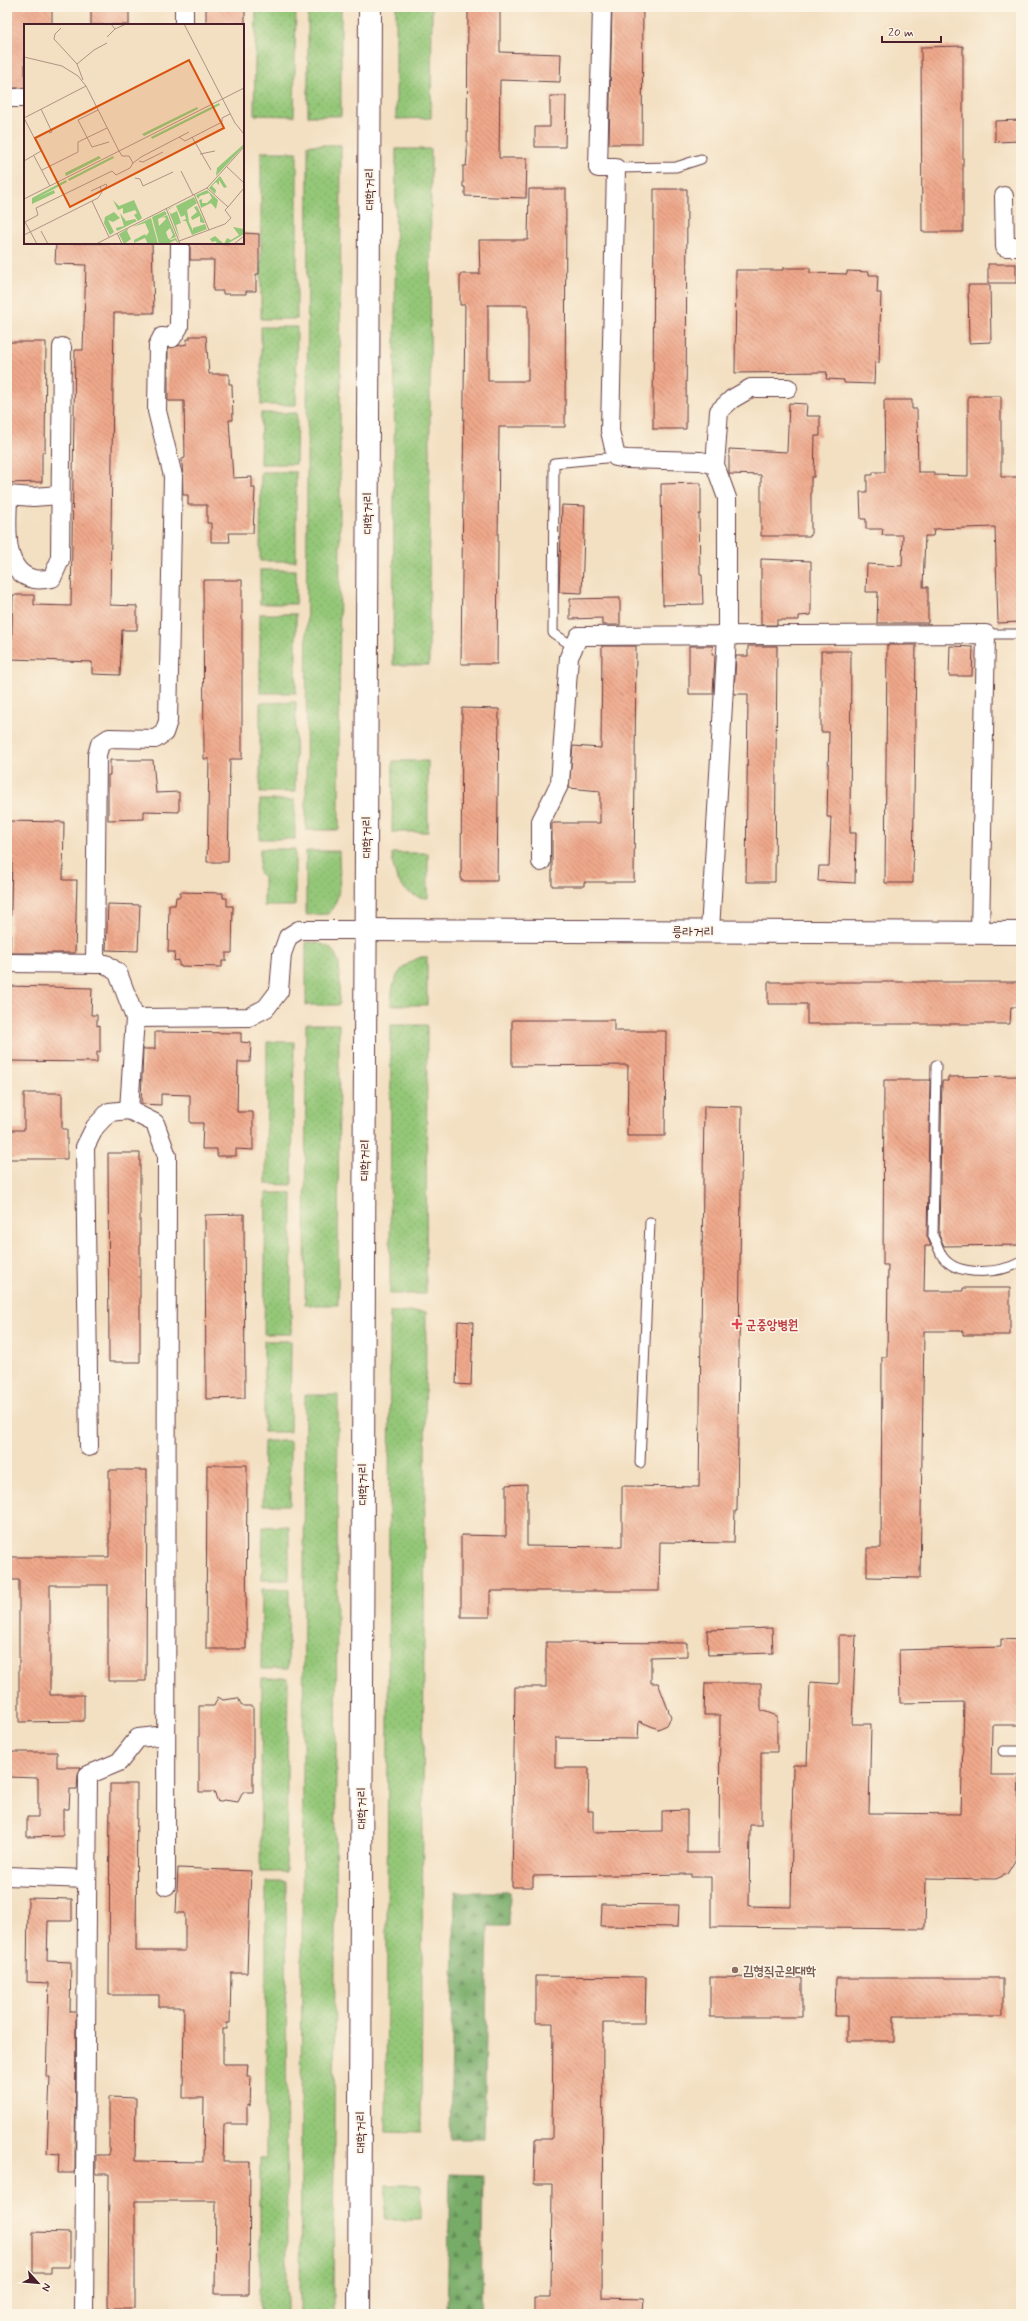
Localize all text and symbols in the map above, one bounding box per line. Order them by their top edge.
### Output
scale bar [882,18,941,44]
inset map [24,24,244,244]
text: 20 m [888,25,914,41]
street label: 대학거리 [362,168,379,210]
street label: 대학거리 [360,492,377,534]
street label: 대학거리 [359,816,376,858]
street label: 릉라거리 [672,924,714,941]
street label: 대학거리 [357,1139,374,1181]
place label: 군중앙병원 [746,1317,798,1334]
marker: 군중앙병원 [731,1318,743,1330]
street label: 대학거리 [355,1463,372,1505]
street label: 대학거리 [354,1787,371,1829]
place label: 김형직군의대학 [743,1963,817,1980]
marker: 김형직군의대학 [730,1965,740,1975]
street label: 대학거리 [353,2111,370,2153]
north arrow [18,2263,58,2303]
text: N [38,2281,54,2294]

